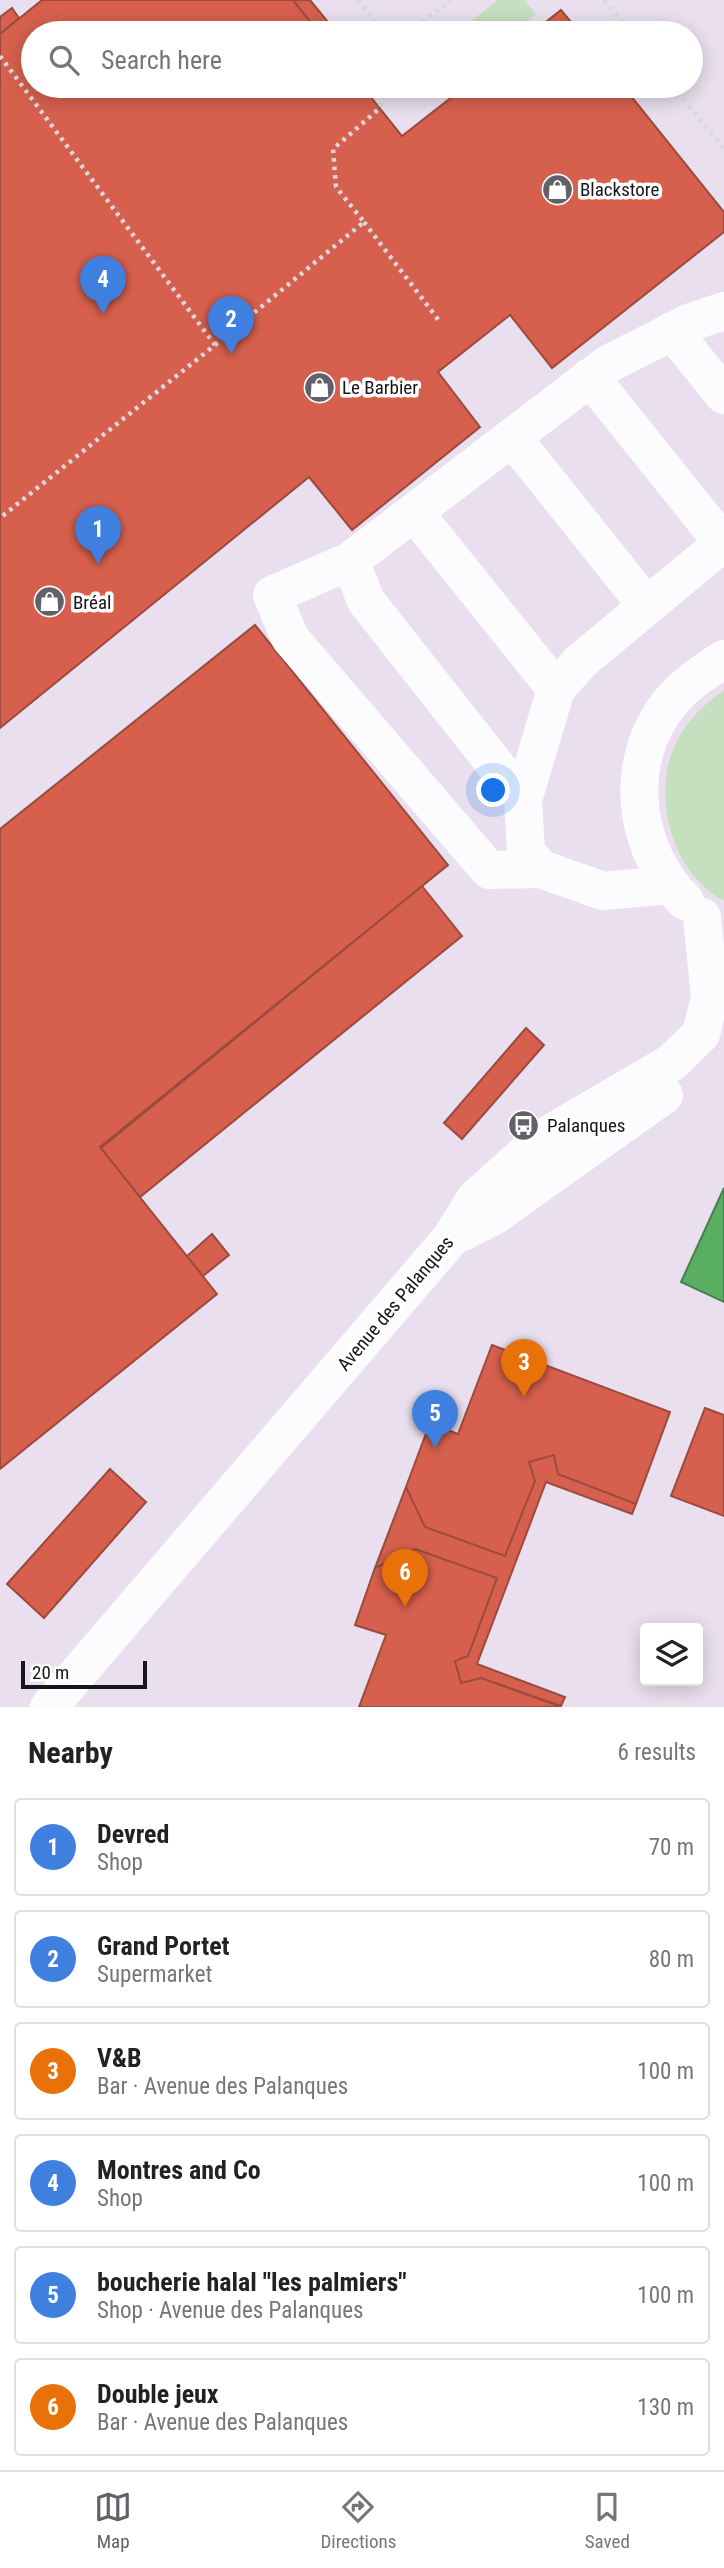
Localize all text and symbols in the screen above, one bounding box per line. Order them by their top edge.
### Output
search box [21,21,703,98]
icon: search [45,41,83,79]
text: Search here [101,45,222,75]
shop icon: Blackstore [540,172,574,206]
place label: Blackstore [580,178,659,201]
pin: 4 [80,256,126,314]
pin: 2 [208,296,254,354]
shop icon: Le Barbier [302,370,336,404]
place label: Le Barbier [342,376,418,399]
pin: 1 [75,506,121,564]
shop icon: Bréal [33,585,67,619]
place label: Bréal [73,591,111,614]
your location [476,773,510,807]
bus stop icon: Palanques [507,1108,541,1142]
place label: Palanques [547,1114,625,1137]
street label: Avenue des Palanques [332,1231,458,1375]
pin: 3 [501,1339,547,1397]
pin: 5 [412,1390,458,1448]
pin: 6 [382,1549,428,1607]
map controls [640,1623,703,1686]
button: layers [640,1623,703,1686]
scale bar [21,1658,147,1690]
text: 20 m [32,1661,69,1684]
text: Nearby [28,1735,113,1770]
text: 6 results [618,1739,696,1766]
text: Devred [97,1819,169,1849]
text: 1 [47,1834,59,1861]
text: 70 m [649,1834,694,1861]
text: Shop [97,1849,143,1876]
text: Grand Portet [97,1931,230,1961]
text: 2 [47,1946,59,1973]
text: 80 m [649,1946,694,1973]
text: Supermarket [97,1961,212,1988]
text: V&B [97,2043,142,2073]
text: 3 [47,2058,59,2085]
text: 100 m [637,2058,694,2085]
text: Bar · Avenue des Palanques [97,2073,348,2100]
text: Montres and Co [97,2155,261,2185]
text: 4 [47,2170,59,2197]
text: 100 m [637,2170,694,2197]
text: Shop [97,2185,143,2212]
text: boucherie halal "les palmiers" [97,2267,407,2297]
text: 5 [47,2282,59,2309]
text: 100 m [637,2282,694,2309]
text: Shop · Avenue des Palanques [97,2297,364,2324]
text: Double jeux [97,2379,219,2409]
text: 6 [47,2394,59,2421]
text: 130 m [637,2394,694,2421]
text: Bar · Avenue des Palanques [97,2409,348,2436]
tab: Map [94,2488,132,2553]
tab: Directions [320,2488,396,2553]
tab: Saved [585,2488,630,2553]

